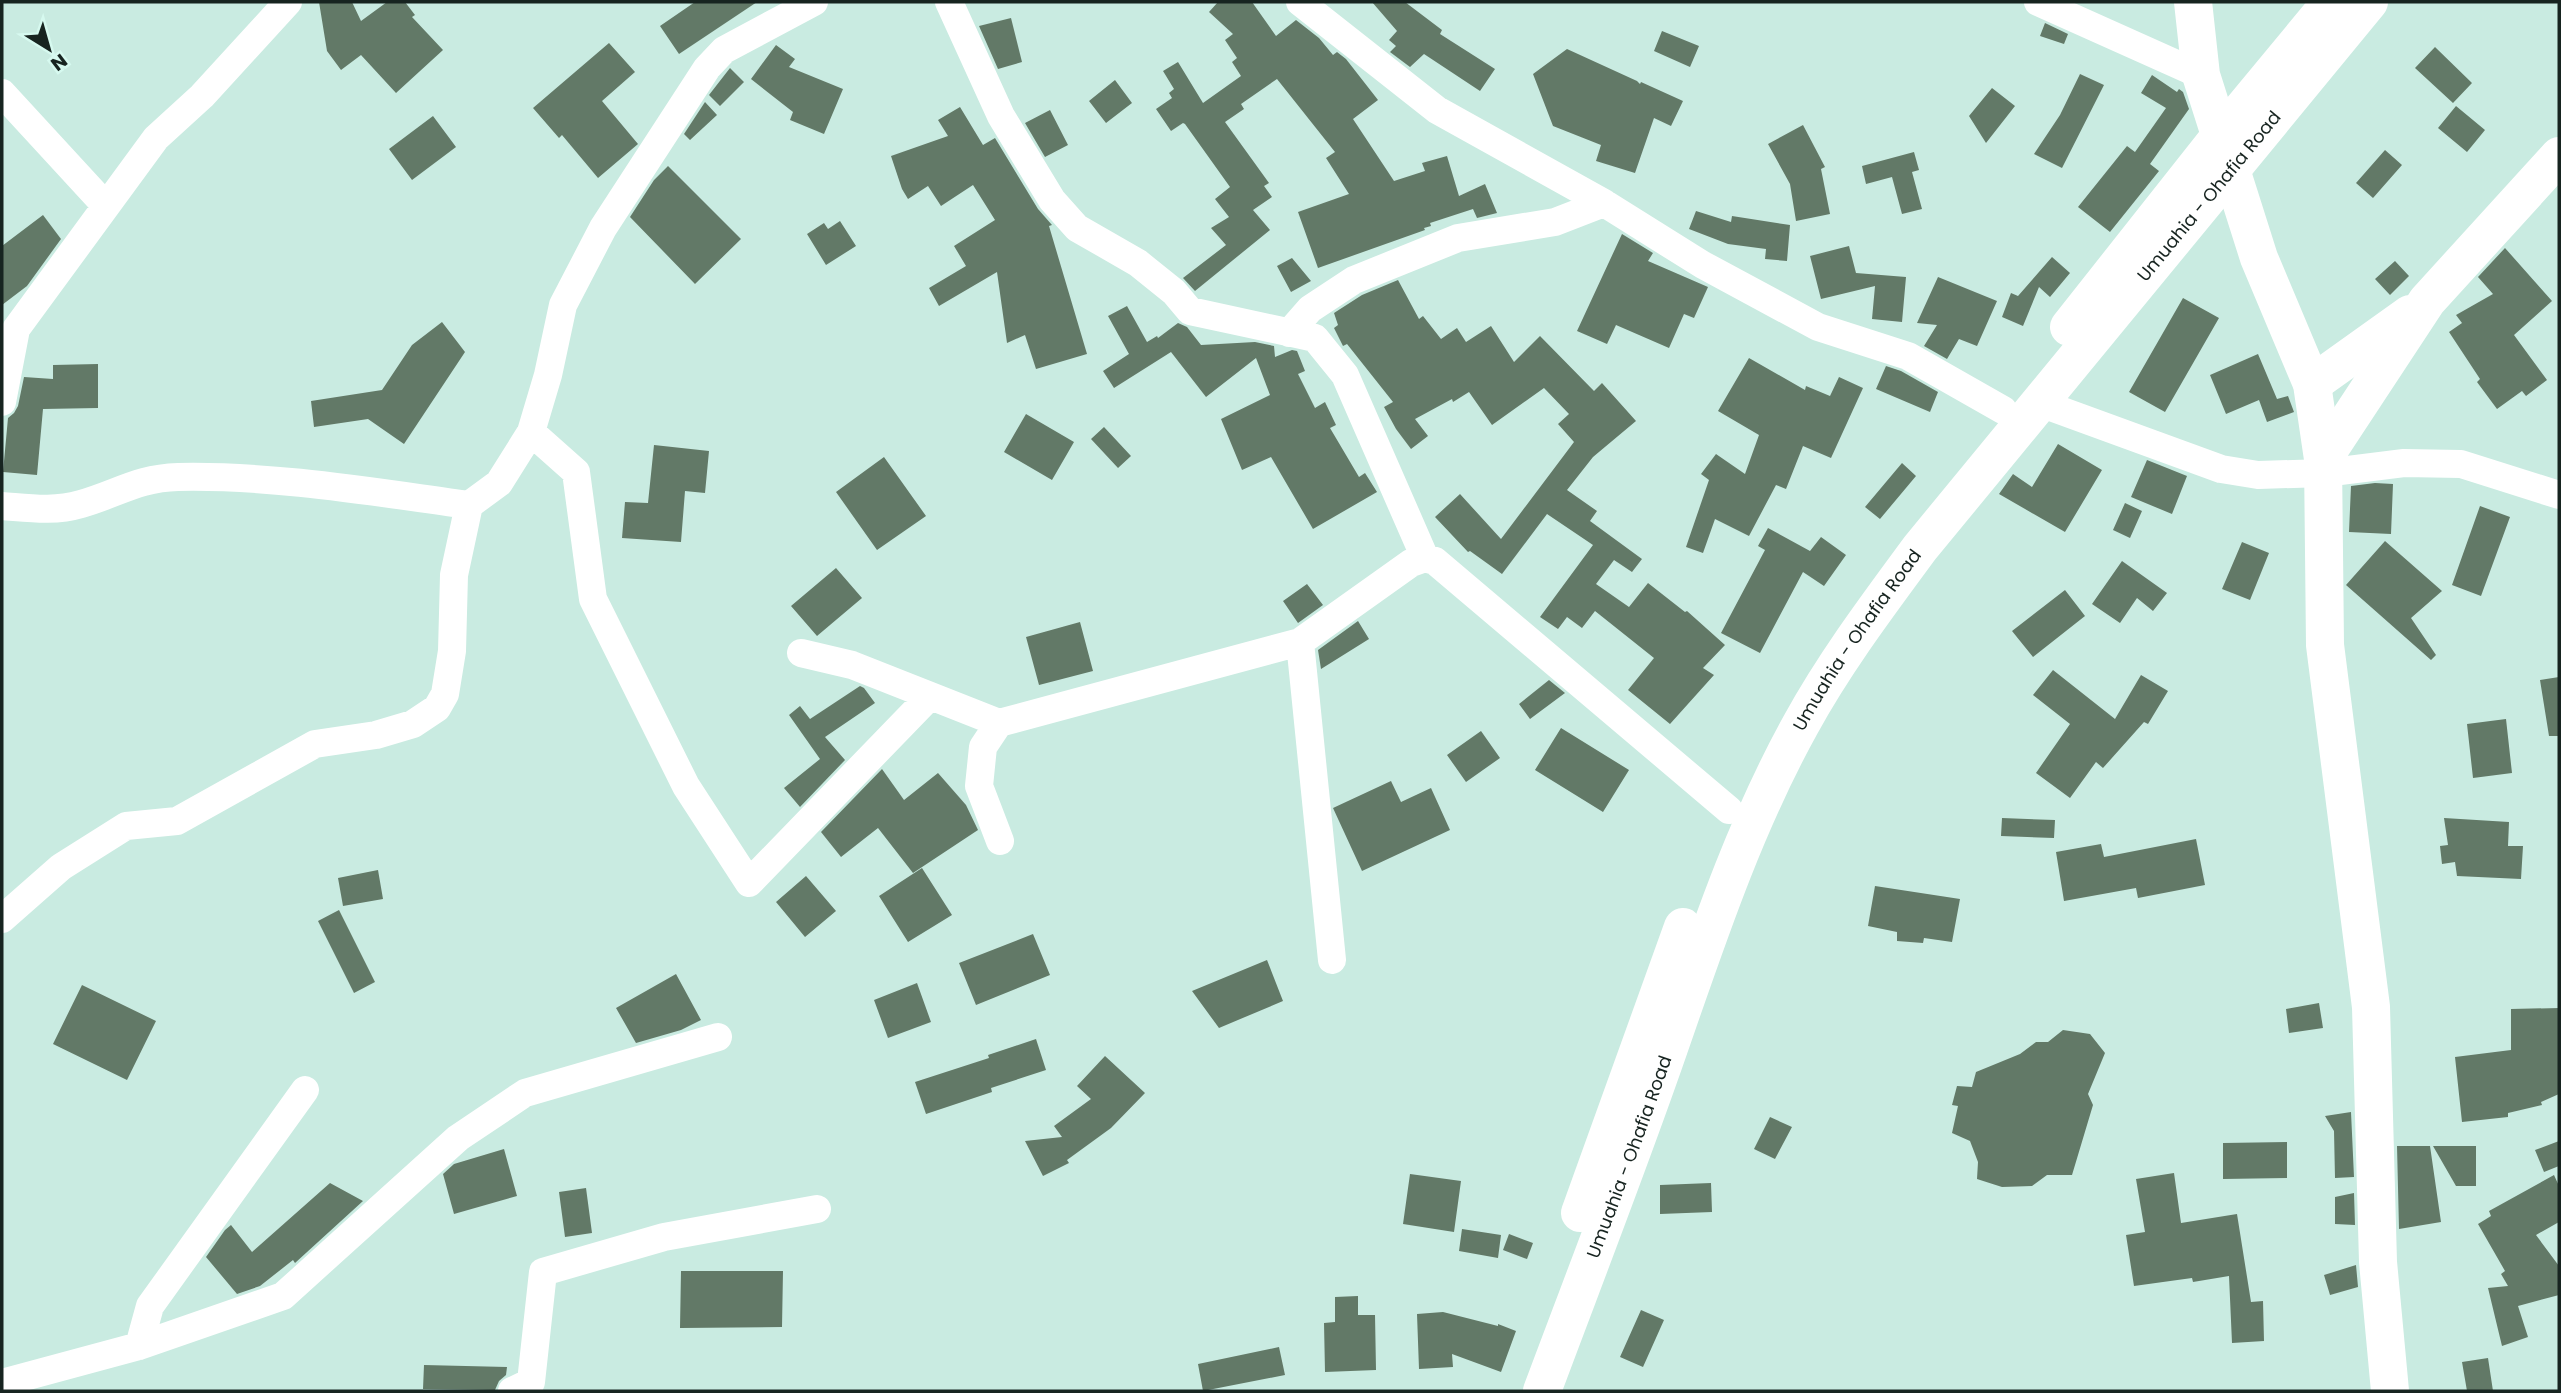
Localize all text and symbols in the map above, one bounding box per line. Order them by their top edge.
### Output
north arrow [14,14,84,84]
text: N [45,47,73,77]
street label: Umuahia - Ohafia Road [2131,105,2286,287]
street label: Umuahia - Ohafia Road [1787,544,1927,735]
street label: Umuahia - Ohafia Road [1580,1052,1677,1262]

